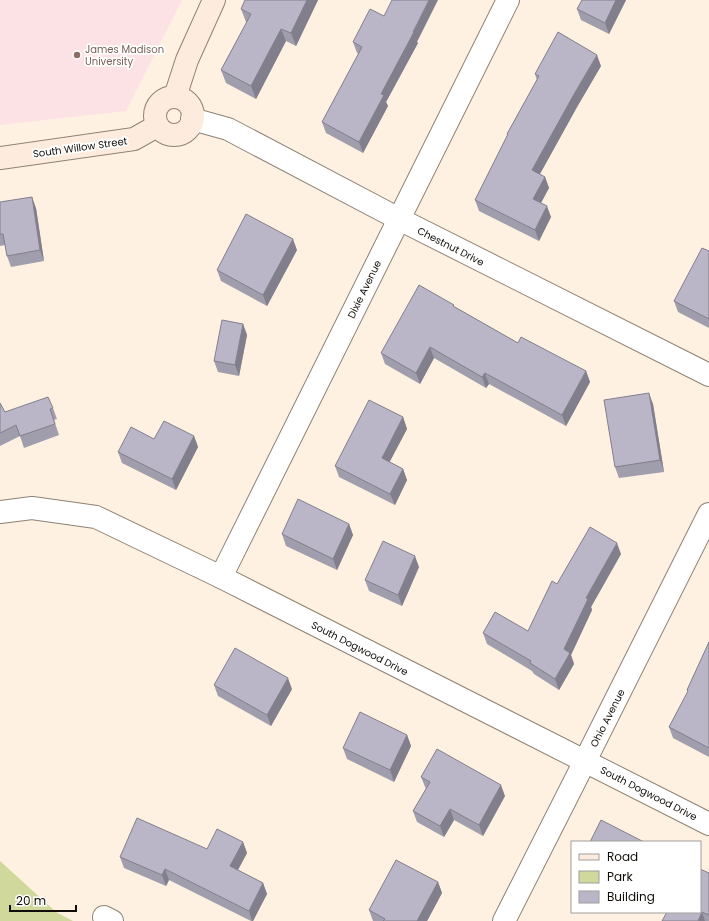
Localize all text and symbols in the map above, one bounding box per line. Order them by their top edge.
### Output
place label: James Madison University [85,42,164,69]
marker: James Madison University [72,50,82,60]
street label: South Willow Street [32,133,129,162]
street label: Chestnut Drive [415,223,487,270]
street label: Dixie Avenue [344,258,385,321]
street label: South Dogwood Drive [309,617,411,679]
street label: Ohio Avenue [586,687,629,750]
street label: South Dogwood Drive [598,762,700,824]
legend [571,841,701,913]
text: Road [607,848,638,865]
text: Park [607,868,634,885]
scale bar [10,887,76,913]
text: Building [607,888,655,905]
text: 20 m [16,892,46,909]

